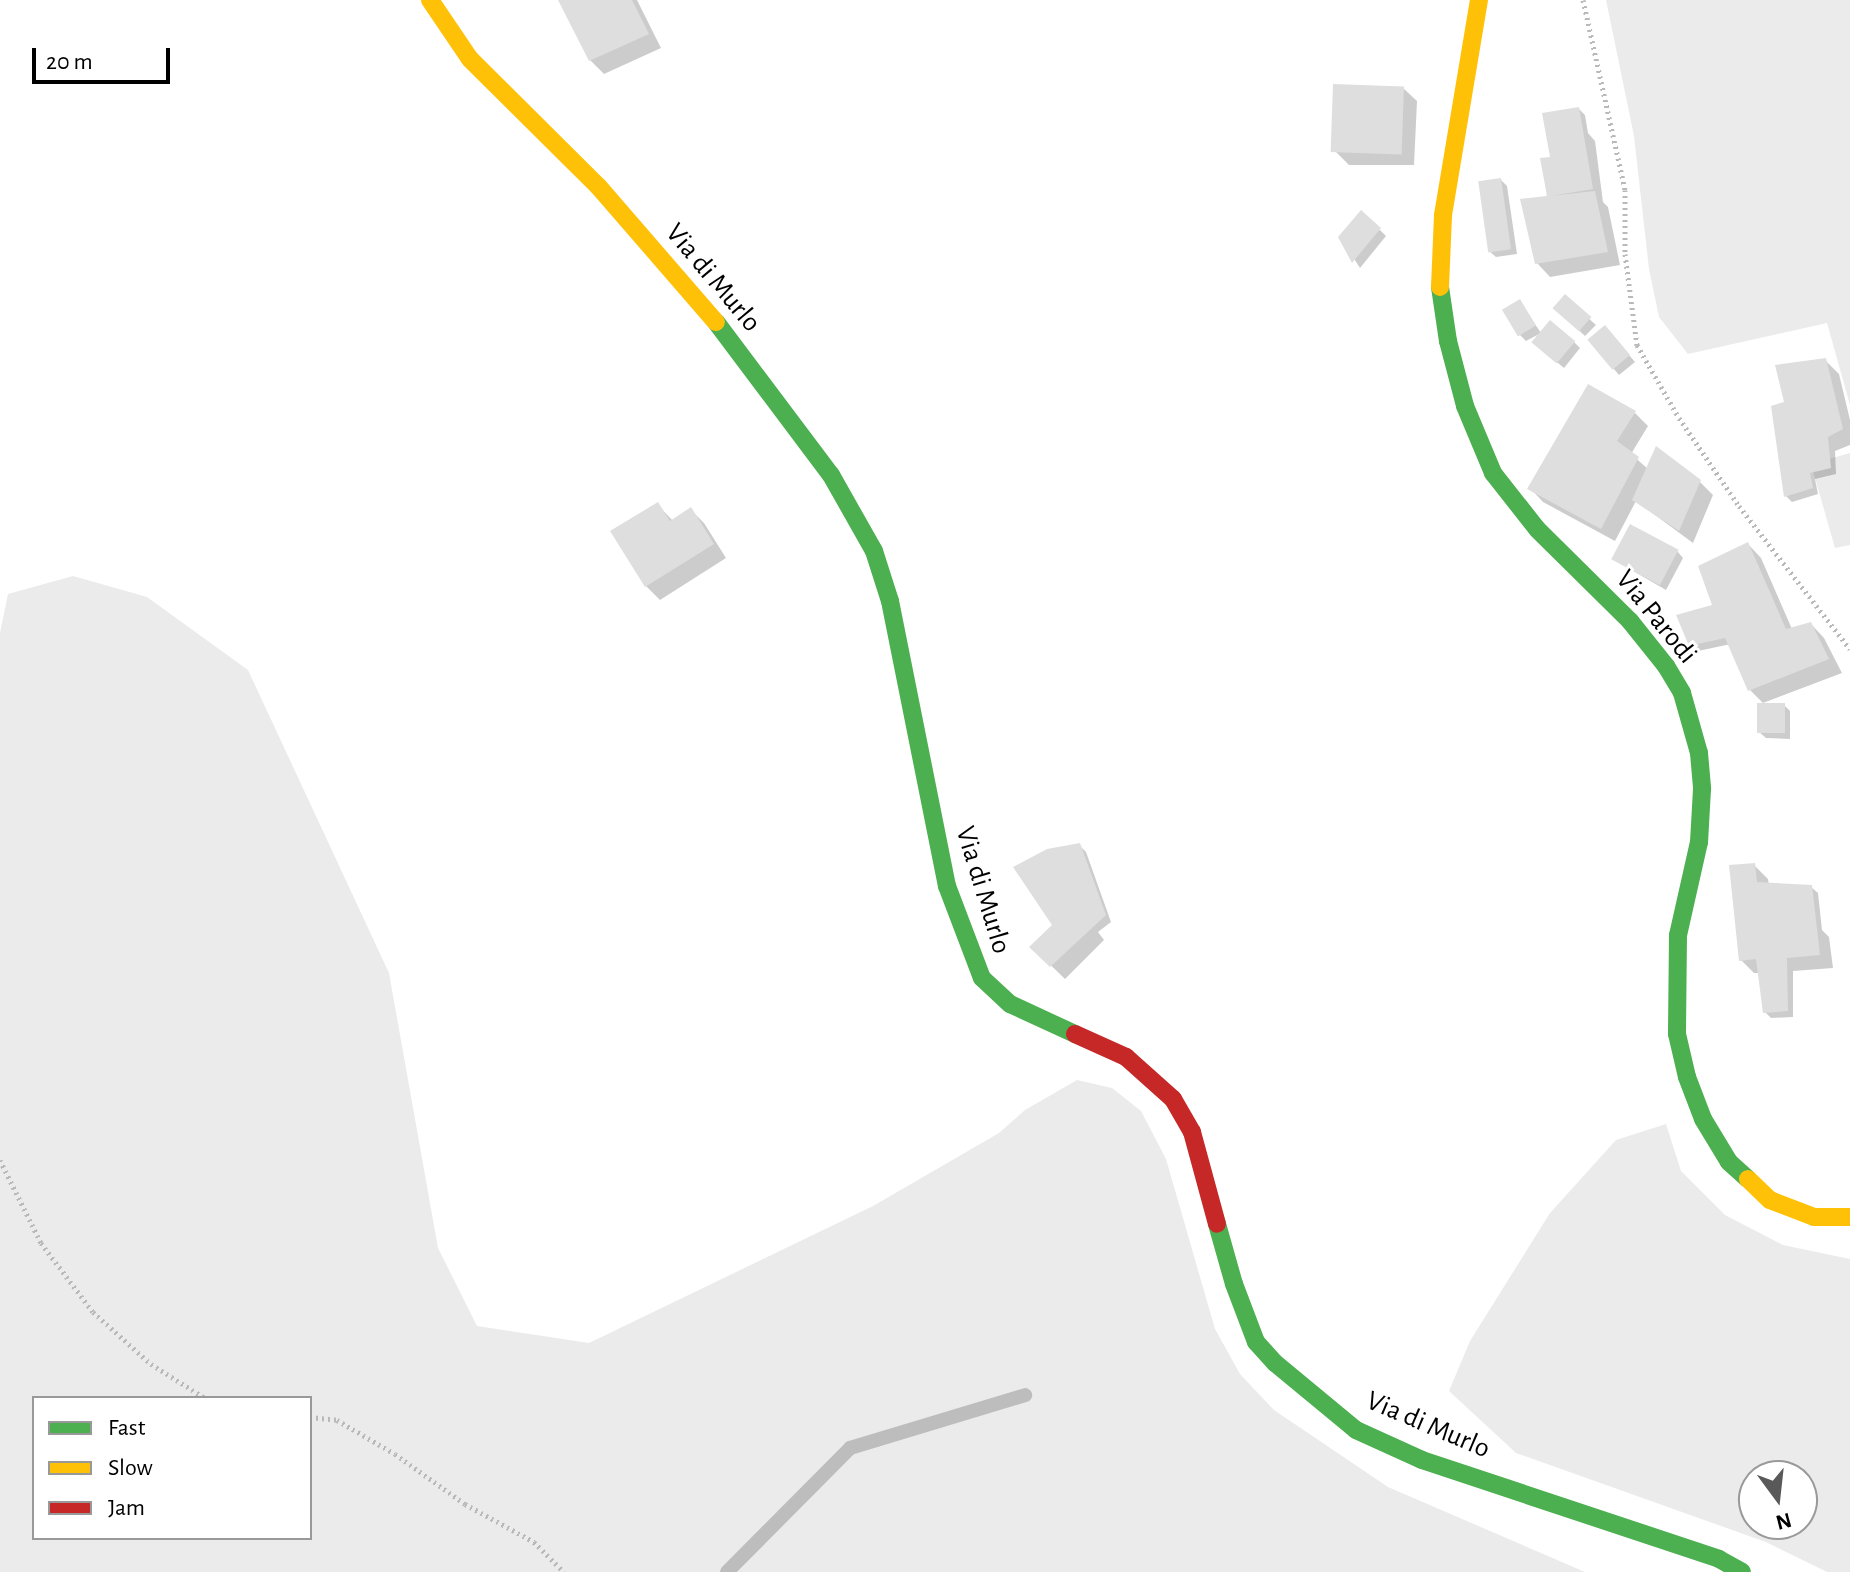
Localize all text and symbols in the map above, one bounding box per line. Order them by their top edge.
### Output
scale bar [36,32,174,82]
text: 20 m [46,50,93,74]
street label: Via di Murlo [658,217,768,339]
street label: Via Parodi [1608,563,1704,671]
street label: Via di Murlo [948,822,1018,958]
street label: Via di Murlo [1361,1384,1495,1466]
legend [32,1396,312,1540]
text: Fast [108,1416,145,1440]
text: Slow [108,1456,153,1480]
north arrow [1738,1460,1818,1540]
text: Jam [108,1496,145,1520]
text: N [1773,1509,1794,1534]

